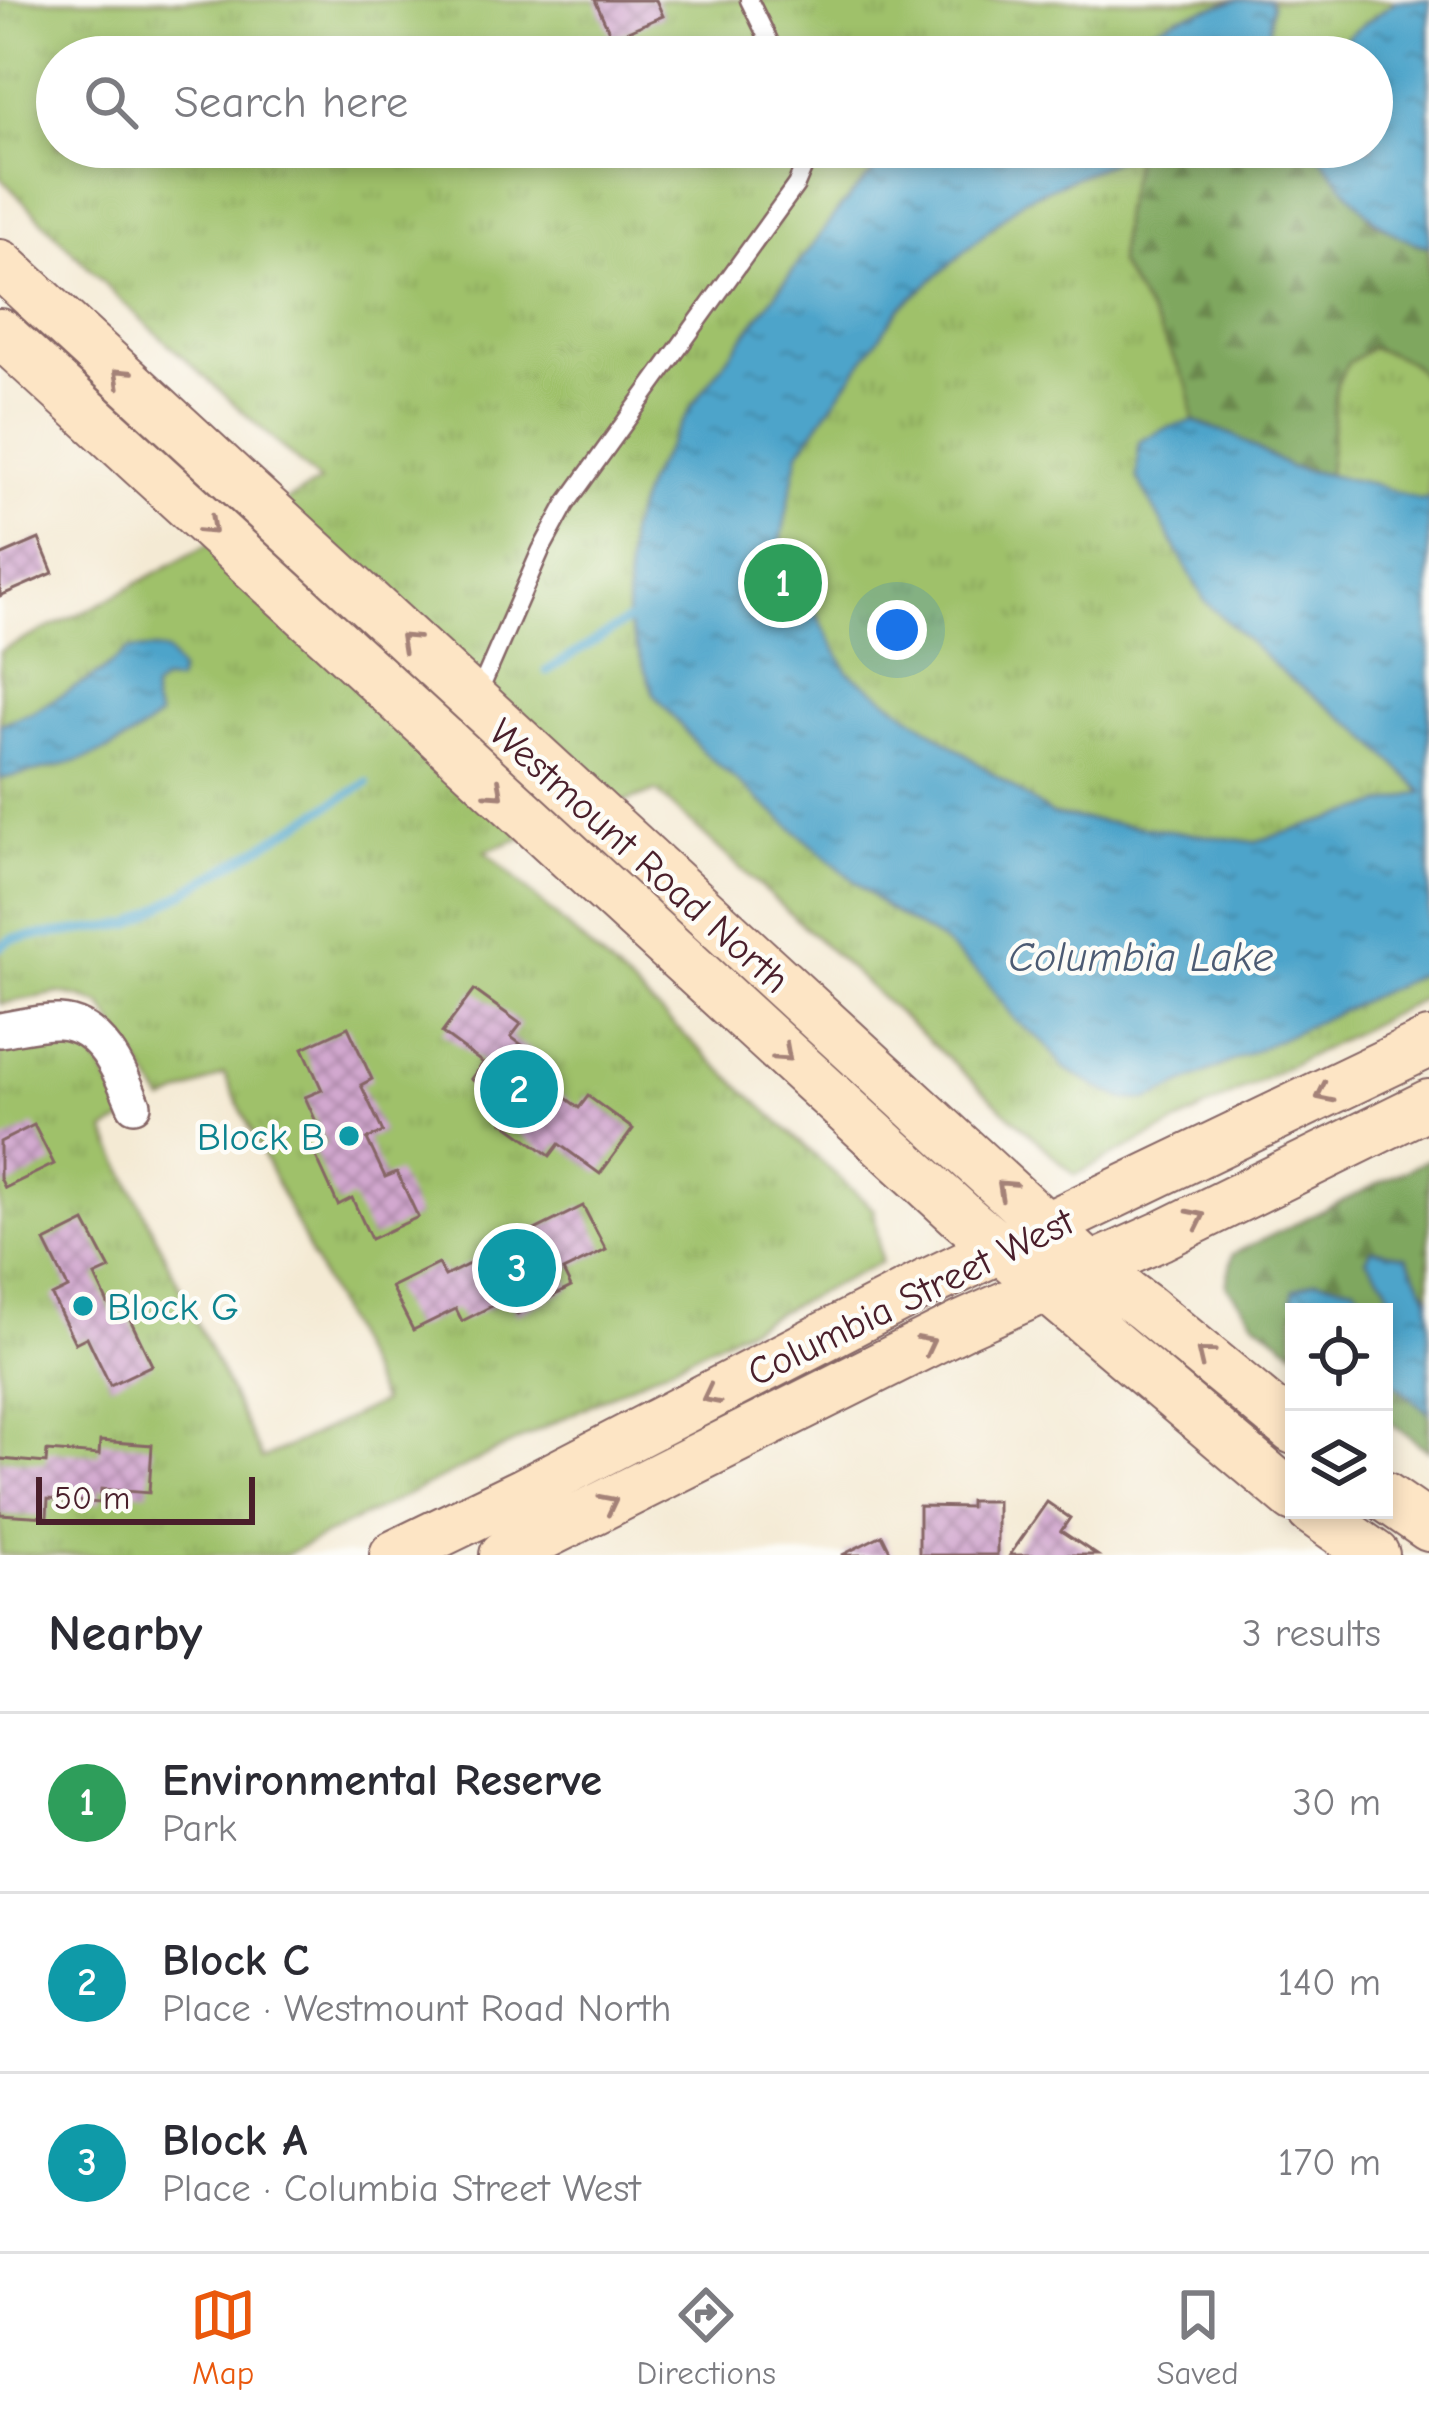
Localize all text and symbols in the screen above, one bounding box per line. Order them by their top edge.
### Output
search box [36,36,1393,168]
icon: search [78,69,144,135]
text: Search here [174,76,408,128]
one-way arrow [113,369,134,390]
one-way arrow [196,512,217,534]
pin: 1 [744,538,822,628]
your location [867,600,927,660]
one-way arrow [400,633,421,655]
street label: Westmount Road North [480,710,798,1003]
one-way arrow [482,777,503,798]
water label: Columbia Lake [1008,933,1274,982]
one-way arrow [770,1040,791,1061]
pin: 2 [480,1044,558,1134]
one-way arrow [1315,1080,1336,1103]
place label: Block B [197,1115,325,1160]
marker: Block B [336,1123,362,1149]
one-way arrow [997,1180,1018,1202]
street label: Columbia Street West [740,1198,1083,1396]
one-way arrow [1185,1209,1206,1233]
pin: 3 [478,1223,556,1313]
place label: Block G [107,1285,239,1330]
marker: Block G [70,1293,96,1319]
map controls [1285,1303,1393,1519]
button: locate [1285,1303,1393,1411]
one-way arrow [914,1335,936,1358]
one-way arrow [1195,1348,1217,1370]
one-way arrow [701,1381,722,1405]
button: layers [1285,1411,1393,1519]
scale bar [36,1471,255,1524]
text: 50 m [54,1479,130,1517]
one-way arrow [597,1494,618,1518]
text: Nearby [48,1604,202,1663]
text: 3 results [1242,1611,1381,1656]
text: Environmental Reserve [162,1754,602,1806]
text: 1 [79,1780,95,1825]
text: 30 m [1292,1780,1381,1825]
text: Park [162,1806,237,1851]
text: Block C [162,1934,310,1986]
text: 2 [77,1960,97,2005]
text: 140 m [1278,1960,1381,2005]
text: Place · Westmount Road North [162,1986,671,2031]
text: Block A [162,2114,307,2166]
text: 3 [77,2140,97,2185]
text: 170 m [1278,2140,1381,2185]
text: Place · Columbia Street West [162,2166,641,2211]
tab: Map [190,2282,256,2392]
tab: Directions [637,2282,776,2392]
tab: Saved [1156,2282,1239,2392]

